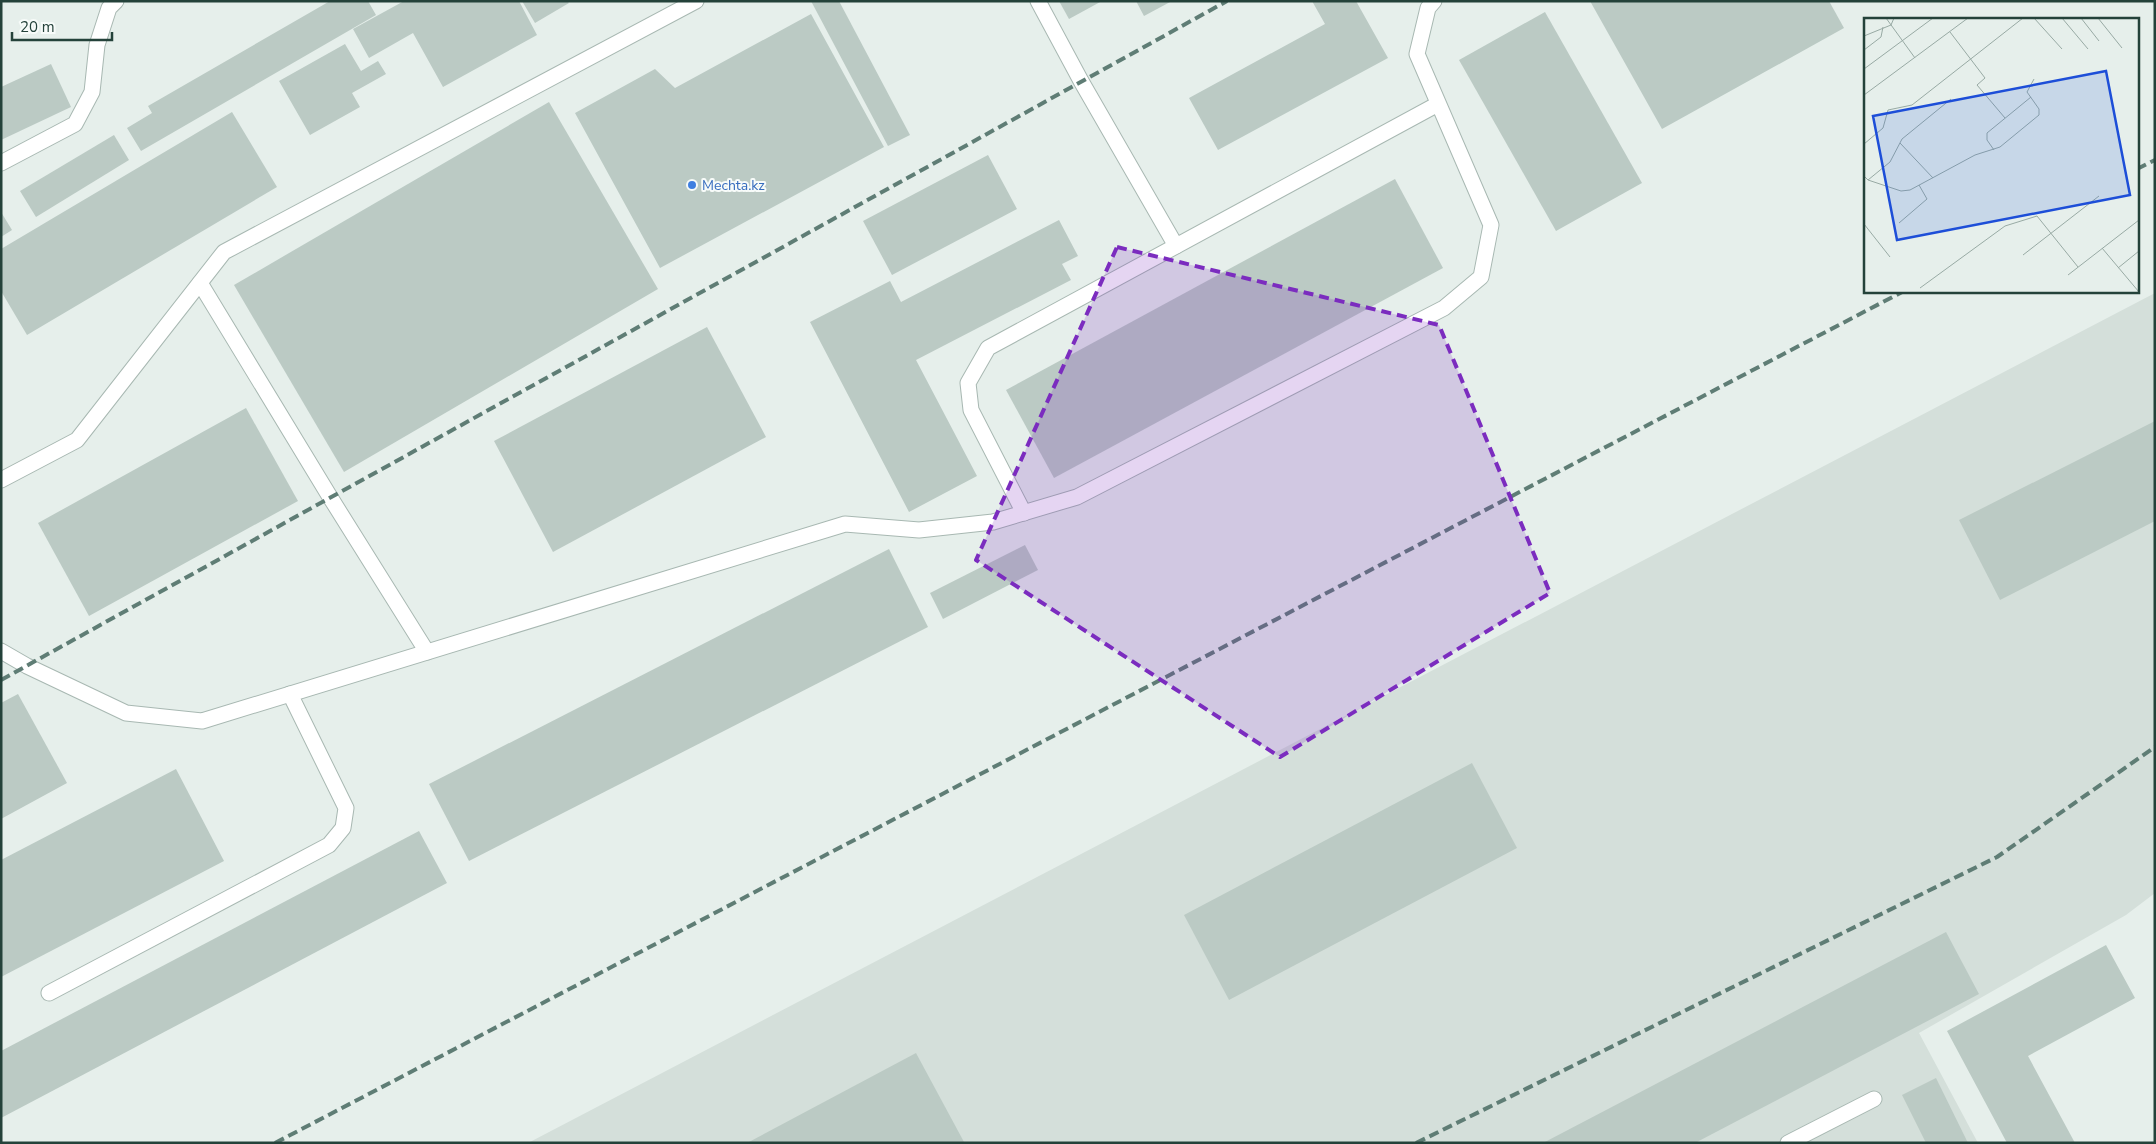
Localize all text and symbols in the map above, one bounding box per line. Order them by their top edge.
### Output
scale bar [12,10,112,42]
text: 20 m [20,17,55,37]
inset map [1864,18,2138,292]
place label: Mechta.kz [702,176,765,195]
marker: Mechta.kz [686,179,698,191]

